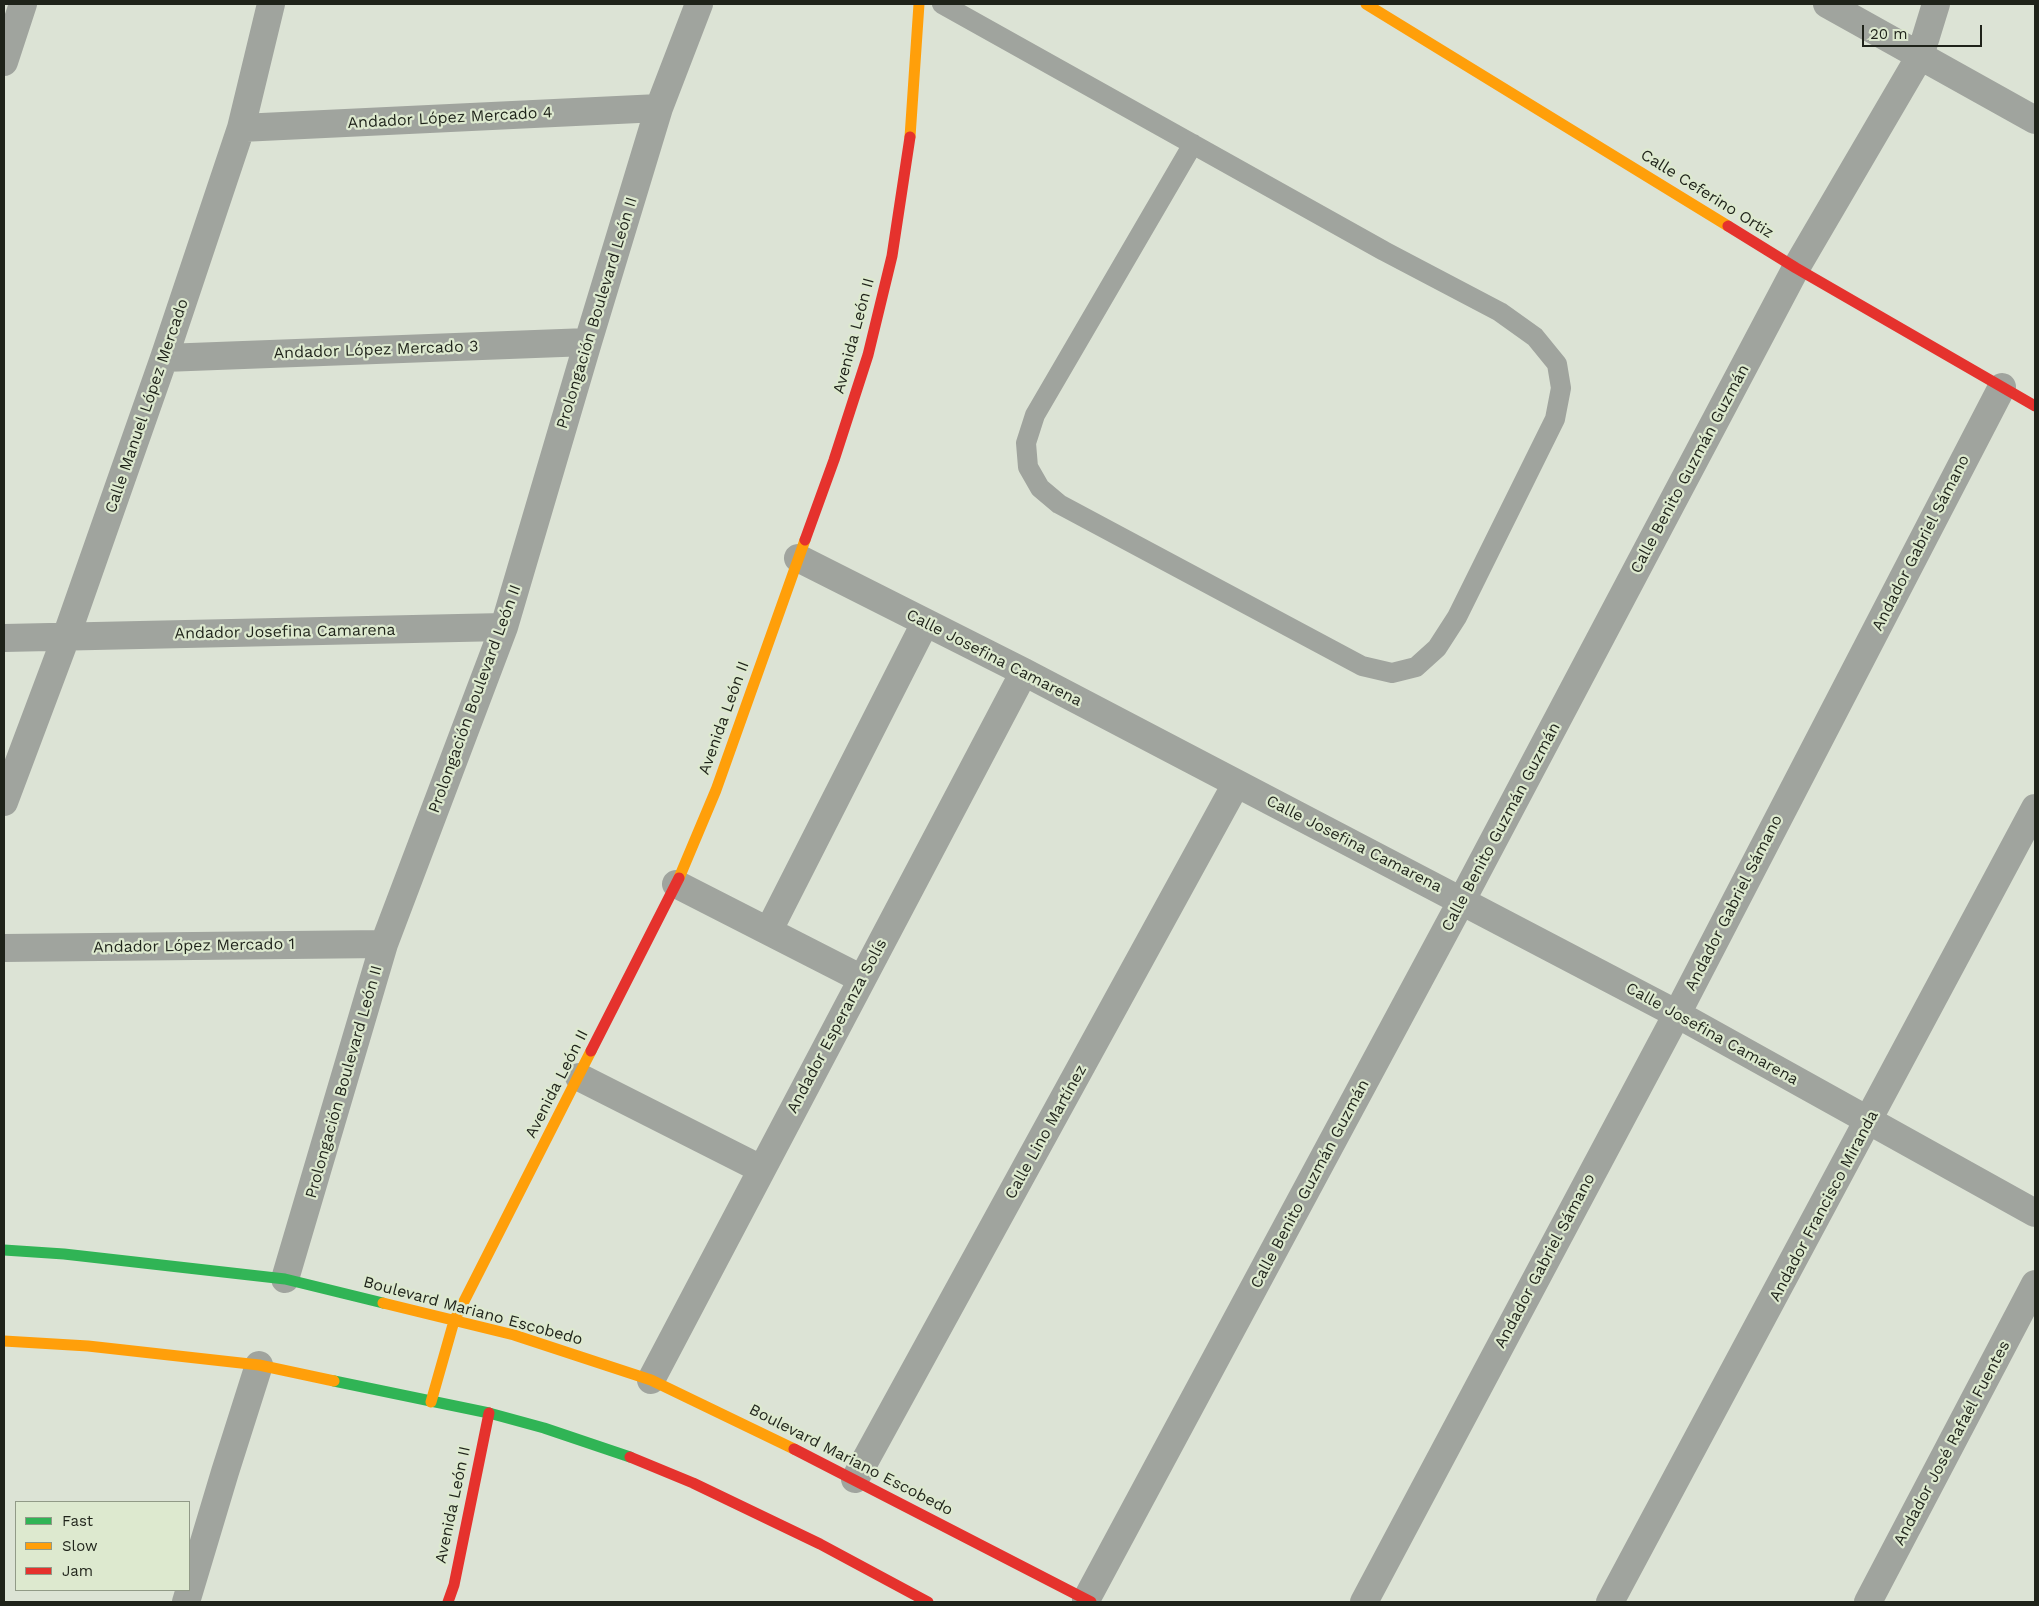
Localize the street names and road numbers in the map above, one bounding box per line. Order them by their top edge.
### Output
street label: Andador López Mercado 4 [347,103,553,133]
street label: Calle Ceferino Ortiz [1637,145,1777,243]
street label: Prolongación Boulevard León II [553,195,641,431]
street label: Avenida León II [829,276,879,396]
street label: Calle Manuel López Mercado [101,296,193,516]
street label: Andador López Mercado 3 [273,337,479,363]
street label: Calle Benito Guzmán Guzmán [1627,361,1753,577]
street label: Andador Gabriel Sámano [1868,452,1974,634]
street label: Prolongación Boulevard León II [425,582,525,816]
street label: Calle Josefina Camarena [903,605,1085,711]
street label: Andador Josefina Camarena [174,620,396,644]
street label: Avenida León II [695,659,753,777]
street label: Calle Benito Guzmán Guzmán [1438,719,1564,935]
street label: Calle Josefina Camarena [1263,791,1445,897]
street label: Andador Gabriel Sámano [1681,812,1787,994]
street label: Andador López Mercado 1 [93,935,295,957]
street label: Andador Esperanza Solís [783,935,891,1117]
street label: Prolongación Boulevard León II [301,963,387,1201]
street label: Calle Josefina Camarena [1622,978,1802,1090]
street label: Avenida León II [521,1027,593,1141]
street label: Calle Lino Martínez [1001,1061,1091,1203]
street label: Calle Benito Guzmán Guzmán [1247,1076,1373,1292]
street label: Andador Francisco Miranda [1765,1107,1883,1305]
street label: Andador Gabriel Sámano [1491,1170,1599,1352]
street label: Boulevard Mariano Escobedo [361,1272,585,1350]
street label: Andador José Rafaél Fuentes [1890,1337,2014,1549]
street label: Boulevard Mariano Escobedo [746,1400,956,1520]
street label: Avenida León II [431,1445,475,1565]

